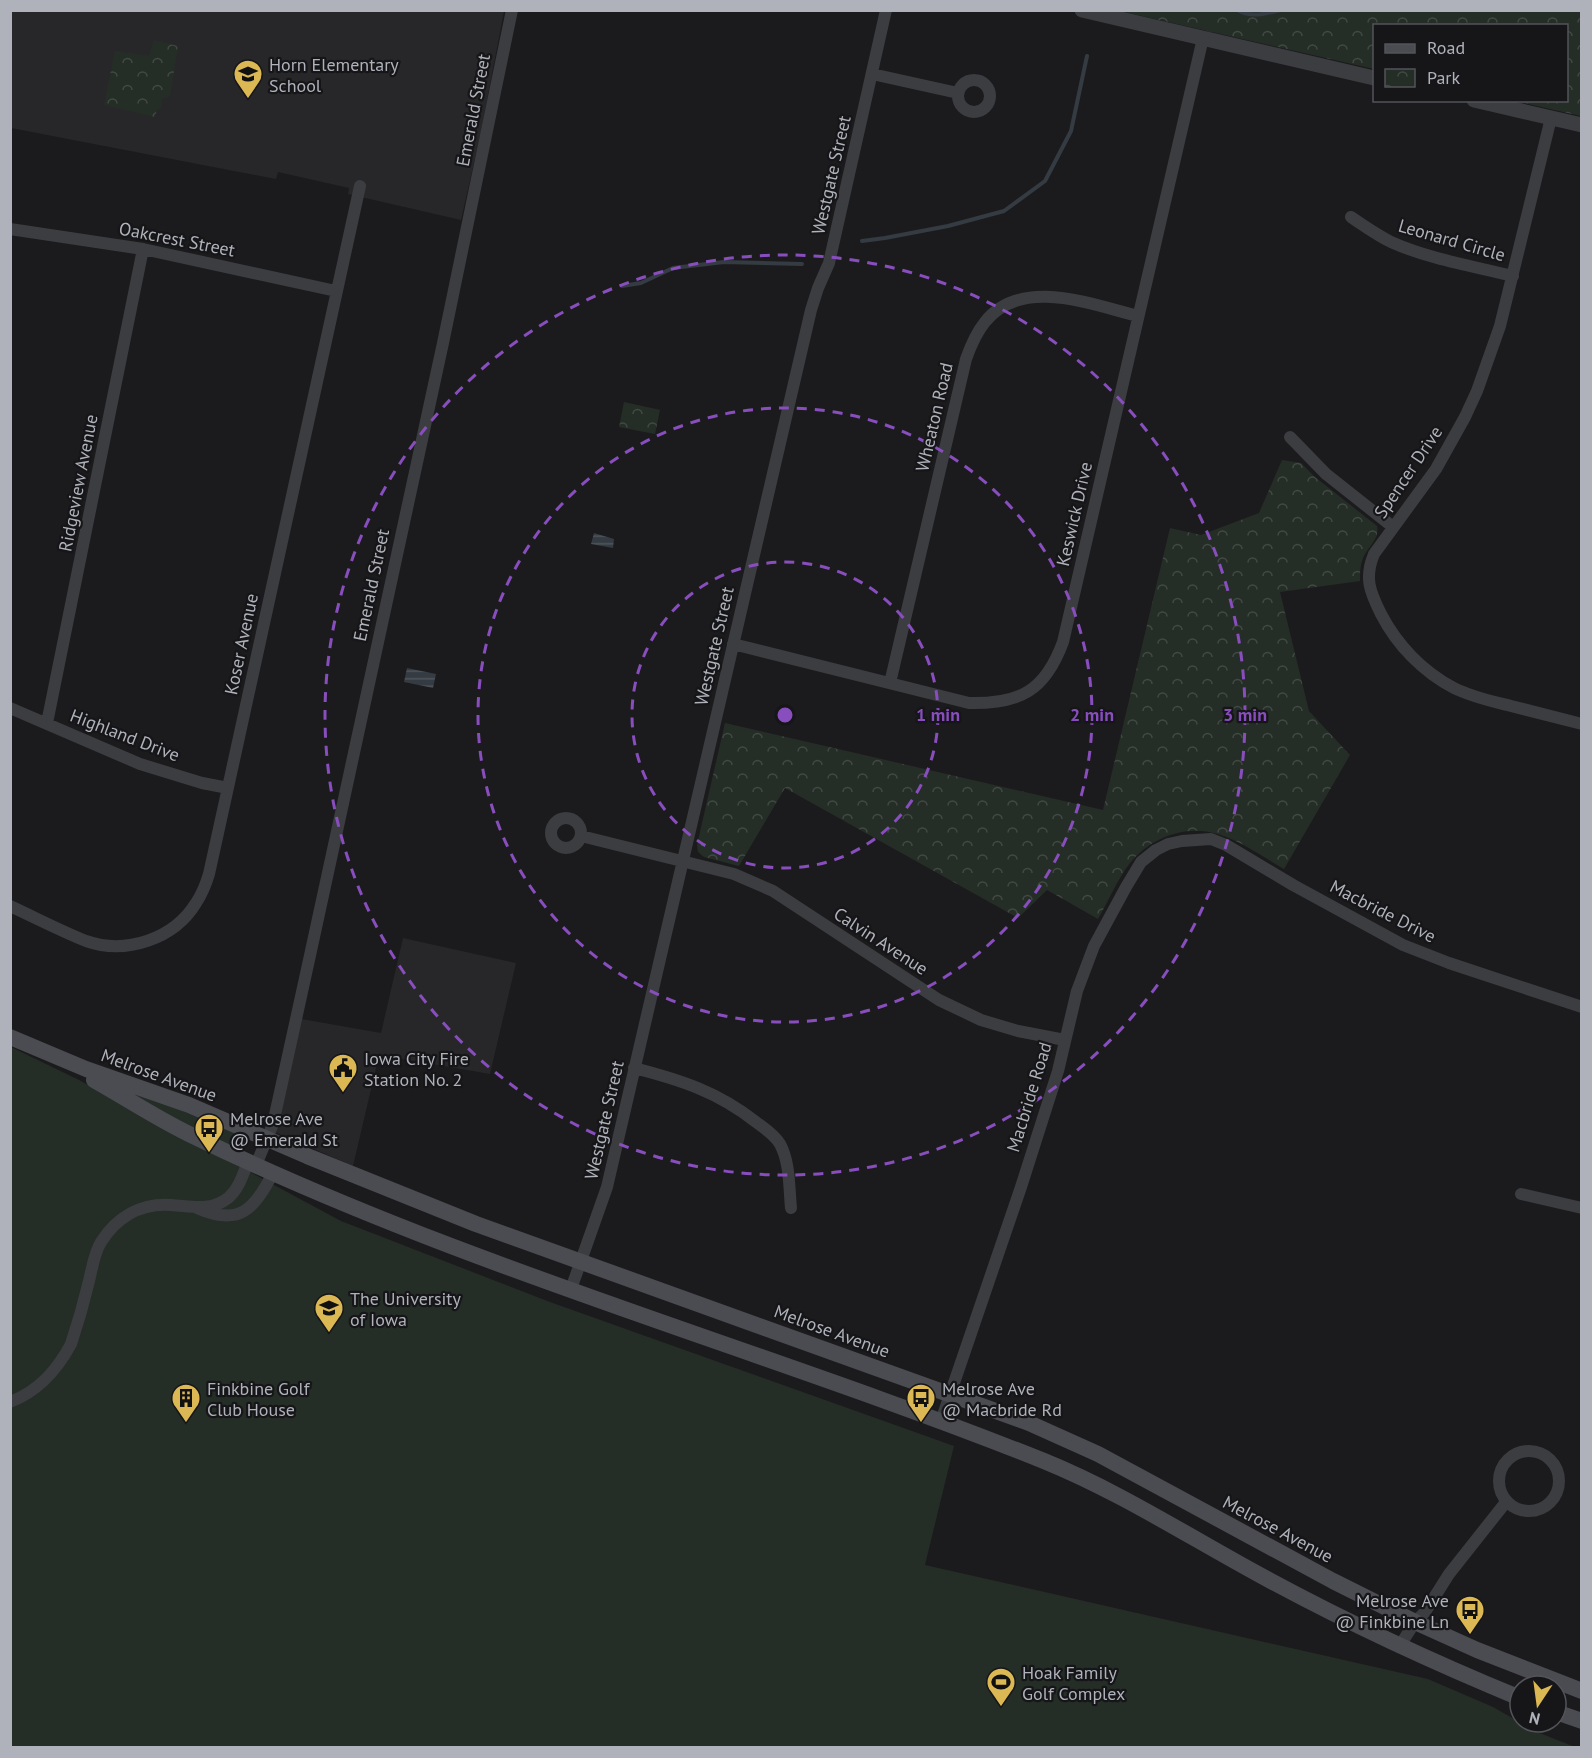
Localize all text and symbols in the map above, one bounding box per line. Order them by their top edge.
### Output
legend [1373,24,1568,102]
text: Road [1427,36,1465,59]
street label: Emerald Street [451,52,495,168]
place label: Horn Elementary School [269,53,399,97]
school or university icon: Horn Elementary School [232,58,264,100]
text: Park [1427,66,1460,89]
street label: Westgate Street [806,113,856,237]
street label: Leonard Circle [1396,214,1508,266]
street label: Oakcrest Street [117,217,237,261]
street label: Wheaton Road [910,360,958,474]
street label: Ridgeview Avenue [53,412,103,554]
street label: Spencer Drive [1369,421,1447,523]
street label: Keswick Drive [1051,460,1097,568]
street label: Emerald Street [348,527,394,643]
street label: Westgate Street [689,584,739,708]
street label: Koser Avenue [219,591,263,697]
text: 1 min [916,703,960,726]
text: 2 min [1070,703,1114,726]
text: 3 min [1223,703,1267,726]
street label: Highland Drive [67,704,183,766]
centre of rings [775,705,795,725]
street label: Macbride Drive [1326,874,1440,948]
street label: Calvin Avenue [829,902,933,980]
street label: Macbride Road [1001,1039,1057,1155]
street label: Melrose Avenue [98,1043,220,1107]
place label: Iowa City Fire Station No. 2 [364,1047,469,1091]
public building icon: Iowa City Fire Station No. 2 [327,1052,359,1094]
street label: Westgate Street [579,1058,629,1182]
place label: Melrose Ave @ Emerald St [230,1107,338,1151]
bus stop icon: Melrose Ave @ Emerald St [193,1112,225,1154]
place label: The University of Iowa [350,1287,461,1331]
school or university icon: The University of Iowa [313,1292,345,1334]
street label: Melrose Avenue [771,1299,893,1363]
place label: Finkbine Golf Club House [207,1377,311,1421]
place label: Melrose Ave @ Macbride Rd [942,1377,1062,1421]
building icon: Finkbine Golf Club House [170,1382,202,1424]
bus stop icon: Melrose Ave @ Macbride Rd [905,1382,937,1424]
street label: Melrose Avenue [1219,1490,1337,1568]
place label: Melrose Ave @ Finkbine Ln [1335,1589,1449,1633]
bus stop icon: Melrose Ave @ Finkbine Ln [1454,1594,1486,1636]
place label: Hoak Family Golf Complex [1022,1661,1125,1705]
sports icon: Hoak Family Golf Complex [985,1666,1017,1708]
north arrow [1508,1674,1568,1734]
text: N [1527,1708,1542,1730]

